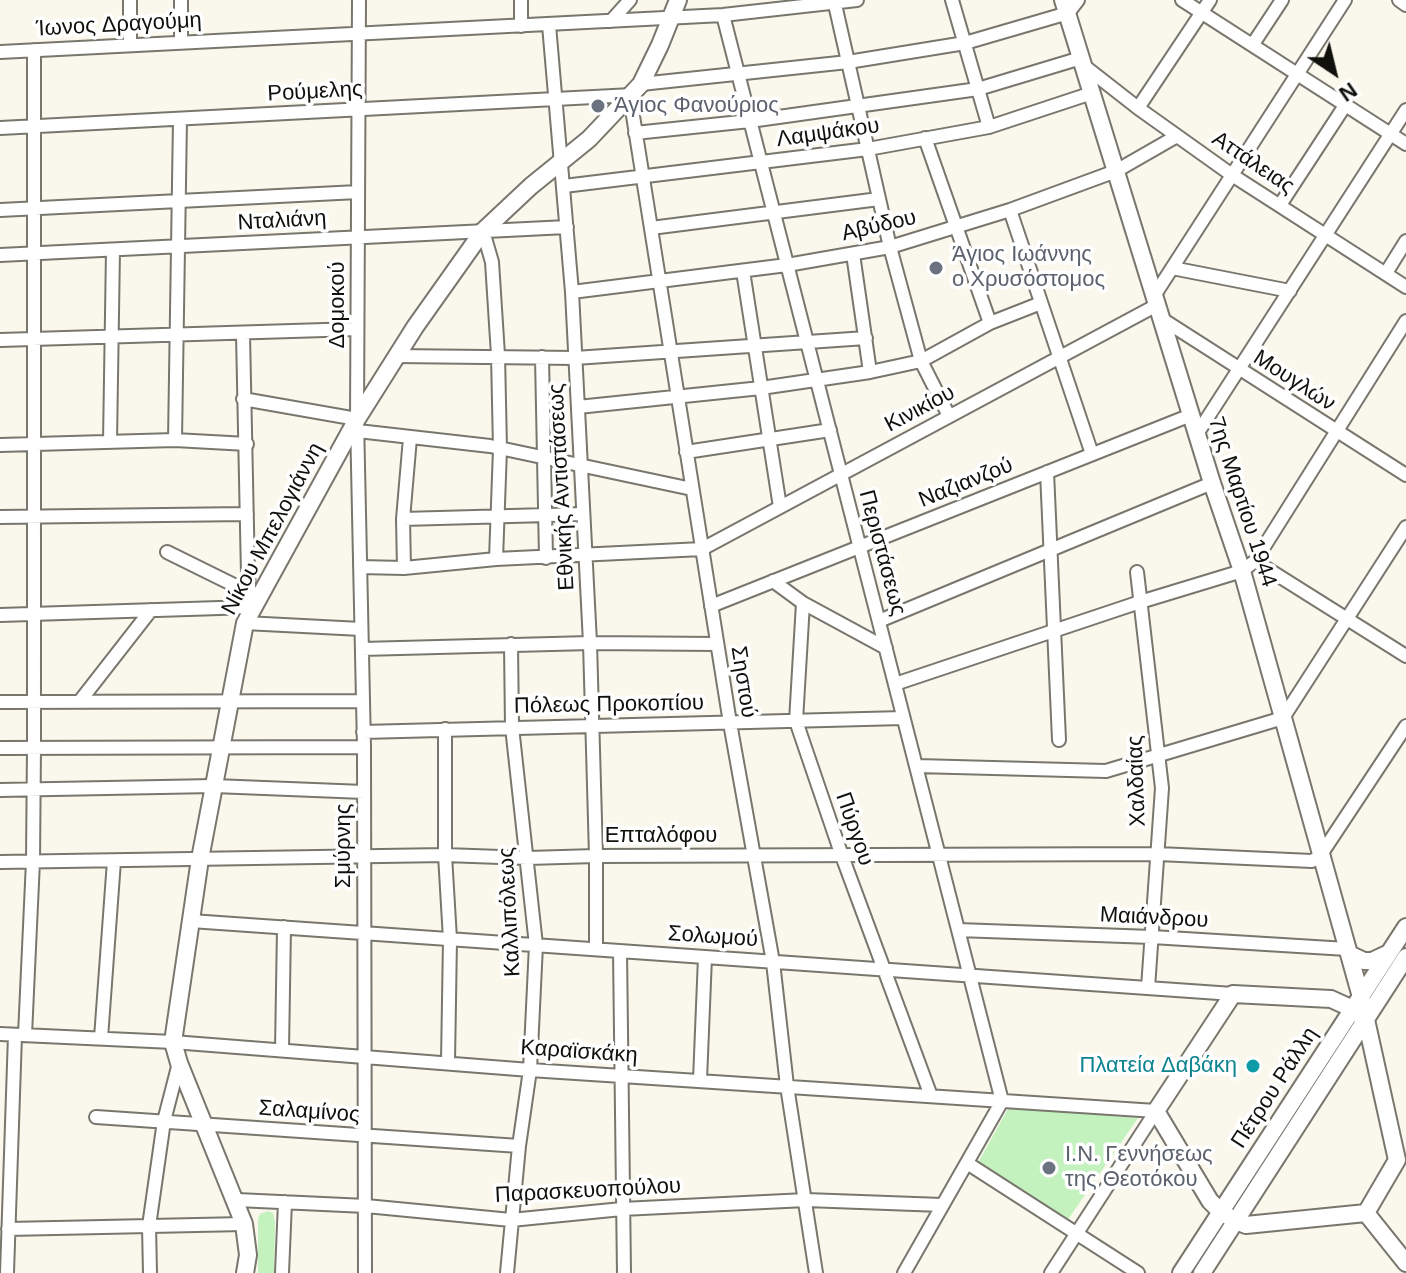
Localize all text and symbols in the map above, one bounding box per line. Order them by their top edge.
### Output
street label: Ίωνος Δραγούμη [36,7,202,43]
north arrow [1294,32,1374,112]
street label: Ρούμελης [267,76,363,108]
text: N [1334,77,1362,107]
place label: Άγιος Φανούριος [614,93,779,119]
marker: Άγιος Φανούριος [589,97,607,115]
street label: Λαμψάκου [775,113,881,153]
street label: Αττάλειας [1207,126,1299,200]
street label: Νταλιάνη [237,205,327,237]
street label: Αβύδου [839,205,919,247]
place label: Άγιος Ιωάννης ο Χρυσόστομος [952,242,1105,294]
marker: Άγιος Ιωάννης ο Χρυσόστομος [927,259,945,277]
street label: Δομοκού [325,262,351,348]
street label: Μουγλών [1248,345,1340,417]
street label: Κινικίου [880,380,960,438]
street label: Εθνικής Αντιστάσεως [543,383,581,591]
street label: 7ης Μαρτίου 1944 [1202,414,1282,590]
street label: Νίκου Μπελογιάννη [217,439,329,619]
street label: Ναζιανζού [915,452,1017,514]
street label: Περιστάσεως [853,487,911,619]
street label: Σηστού [724,644,762,720]
street label: Πόλεως Προκοπίου [514,690,704,720]
street label: Χαλδαίας [1122,735,1152,827]
street label: Πύργου [829,789,879,869]
street label: Σμύρνης [331,804,357,888]
street label: Επταλόφου [605,823,717,849]
street label: Καλλιπόλεως [493,847,527,977]
street label: Μαιάνδρου [1099,902,1209,934]
street label: Σολωμού [667,921,759,953]
street label: Πέτρου Ράλλη [1226,1023,1324,1153]
street label: Καραϊσκάκη [519,1035,639,1069]
place label: Πλατεία Δαβάκη [1079,1053,1237,1079]
marker: Πλατεία Δαβάκη [1244,1057,1262,1075]
street label: Σαλαμίνος [258,1095,360,1129]
place label: Ι.Ν. Γεννήσεως της Θεοτόκου [1065,1142,1213,1194]
marker: Ι.Ν. Γεννήσεως της Θεοτόκου [1040,1159,1058,1177]
street label: Παρασκευοπούλου [494,1173,682,1209]

